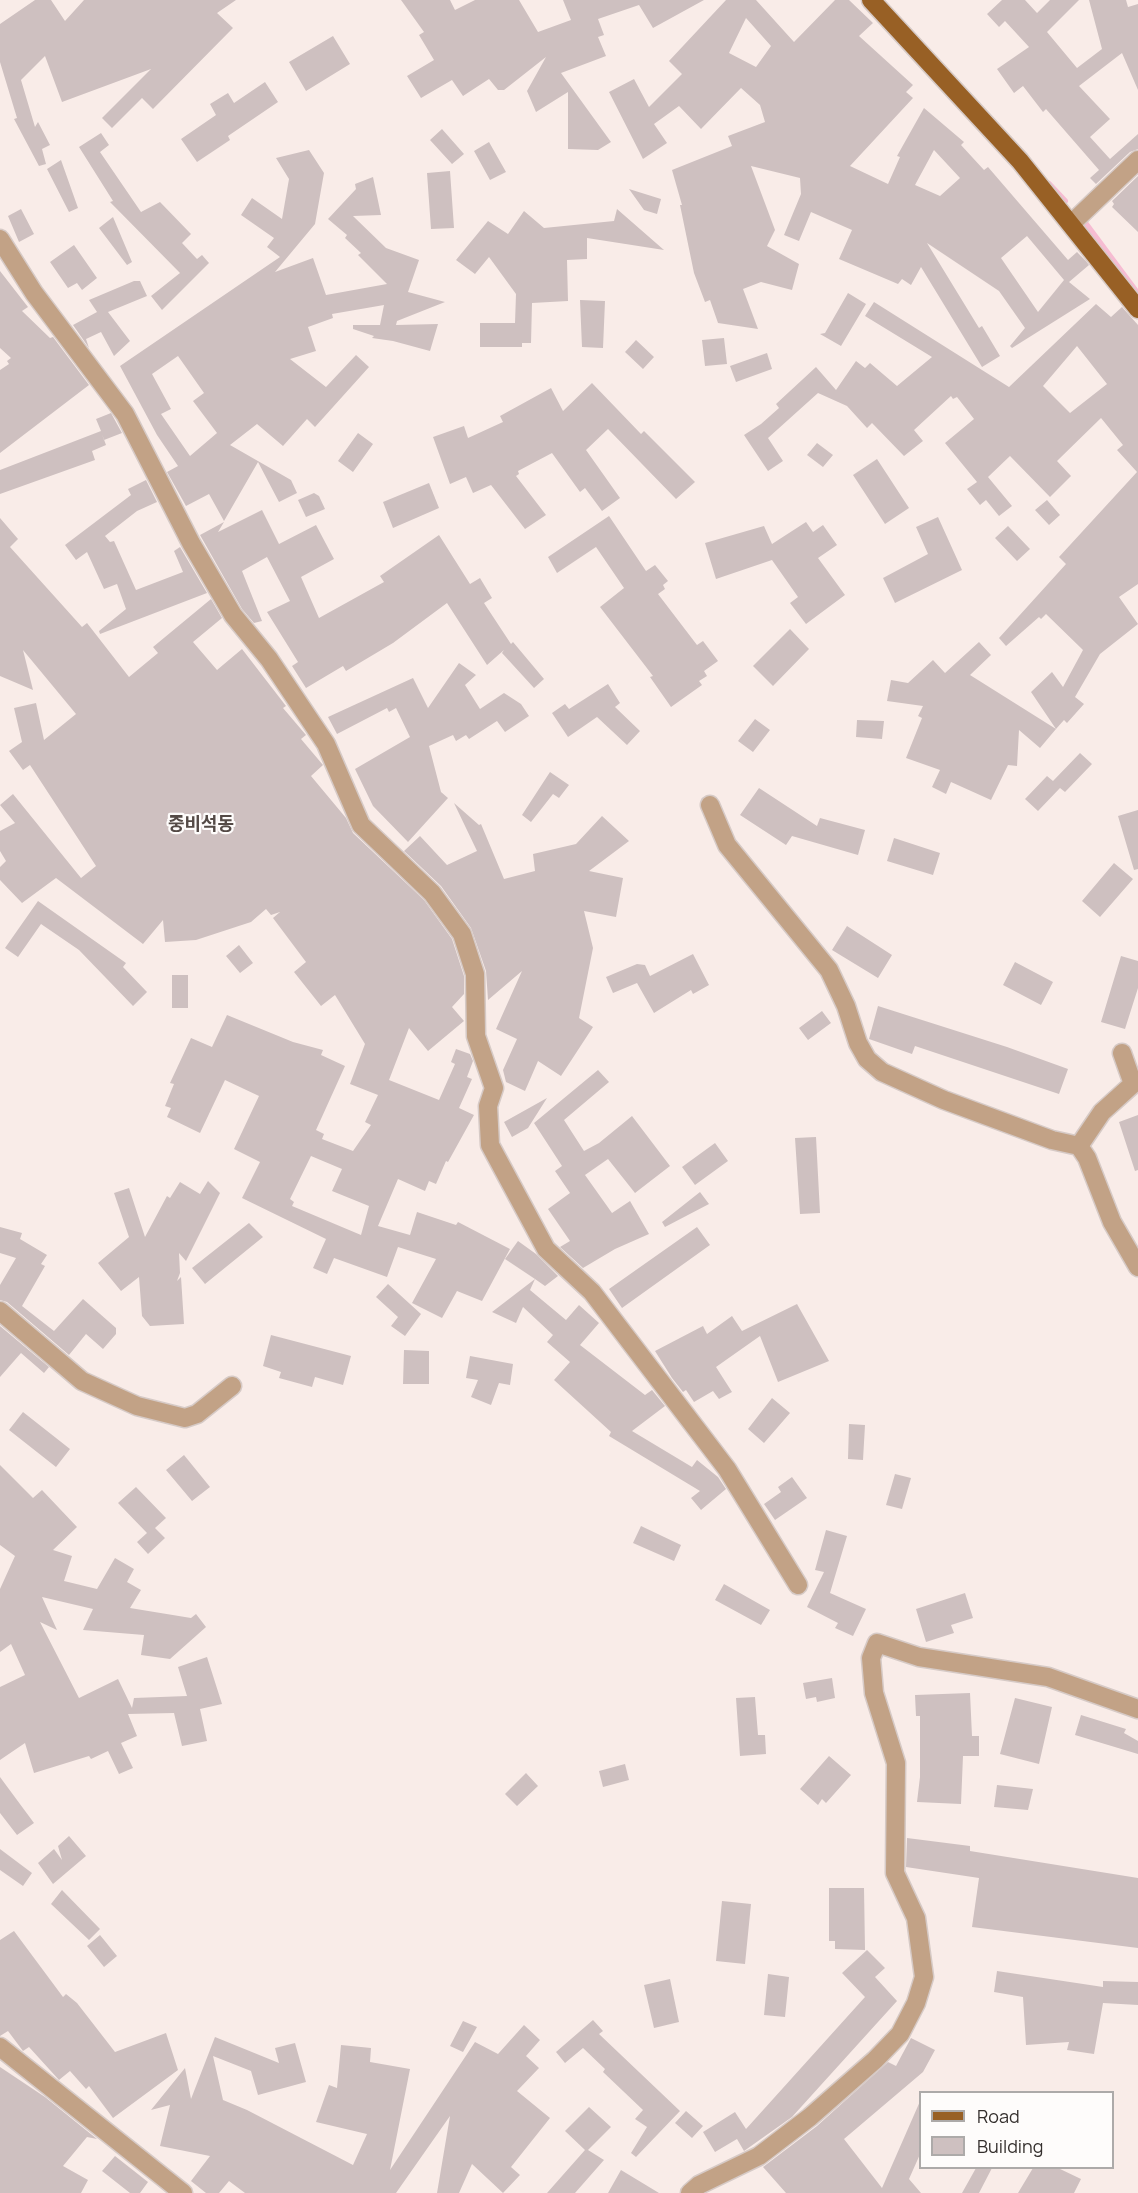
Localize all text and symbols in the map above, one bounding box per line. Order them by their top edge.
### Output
district label: 중비석동 [168,814,234,836]
legend [919,2091,1114,2169]
text: Road [977,2104,1020,2128]
text: Building [977,2134,1043,2158]

